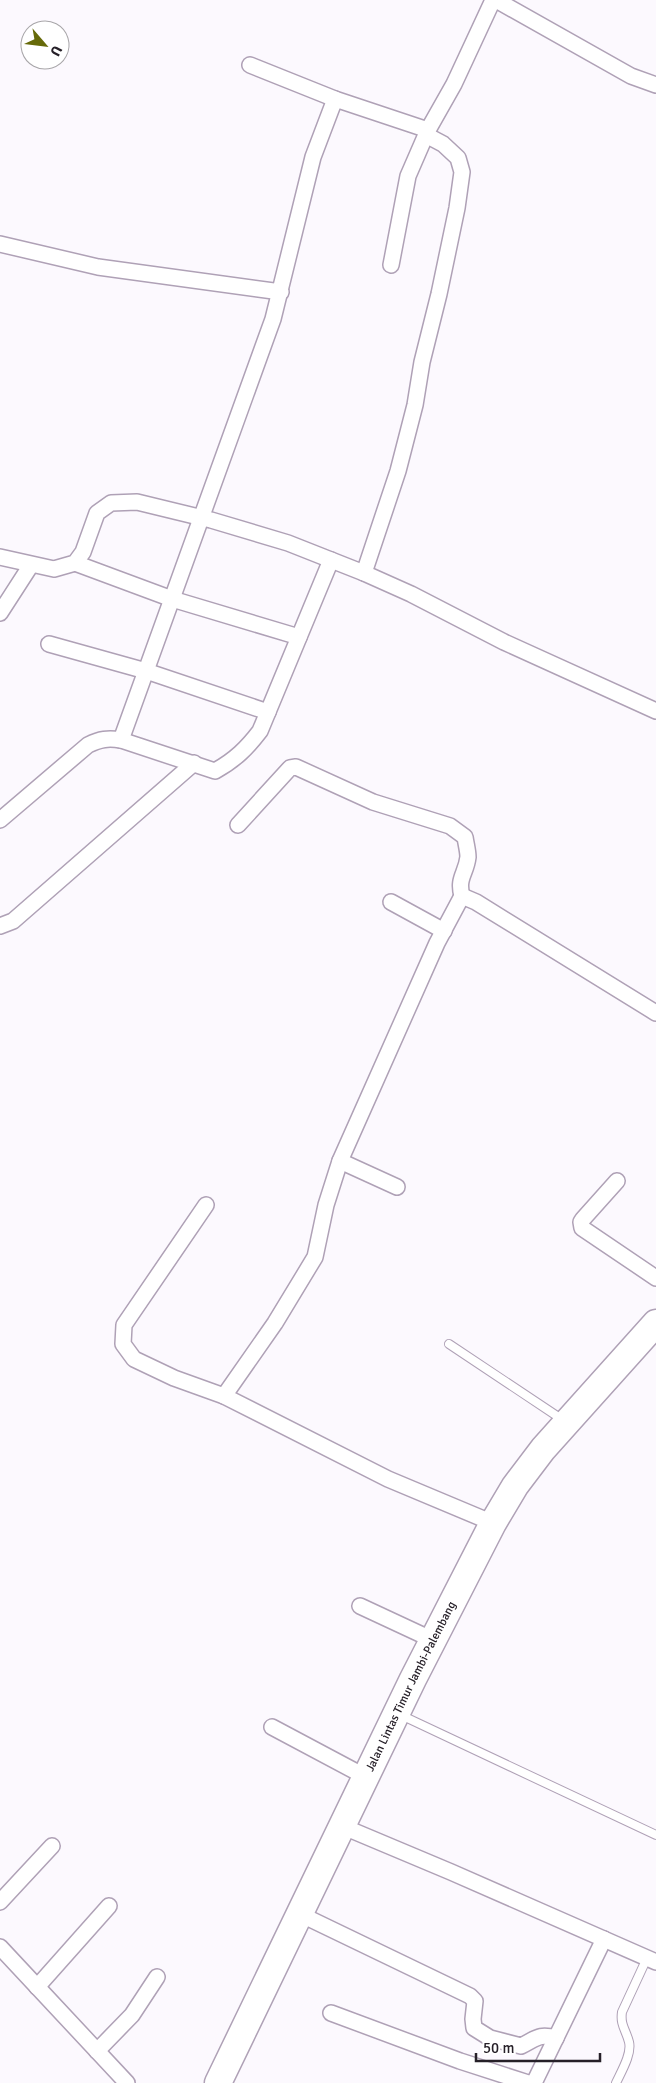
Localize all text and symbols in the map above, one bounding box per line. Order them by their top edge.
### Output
north arrow [20,20,70,70]
text: U [46,43,66,59]
street label: Jalan Lintas Timur Jambi-Palembang [363,1599,460,1774]
scale bar [476,2030,600,2062]
text: 50 m [483,2039,514,2057]

